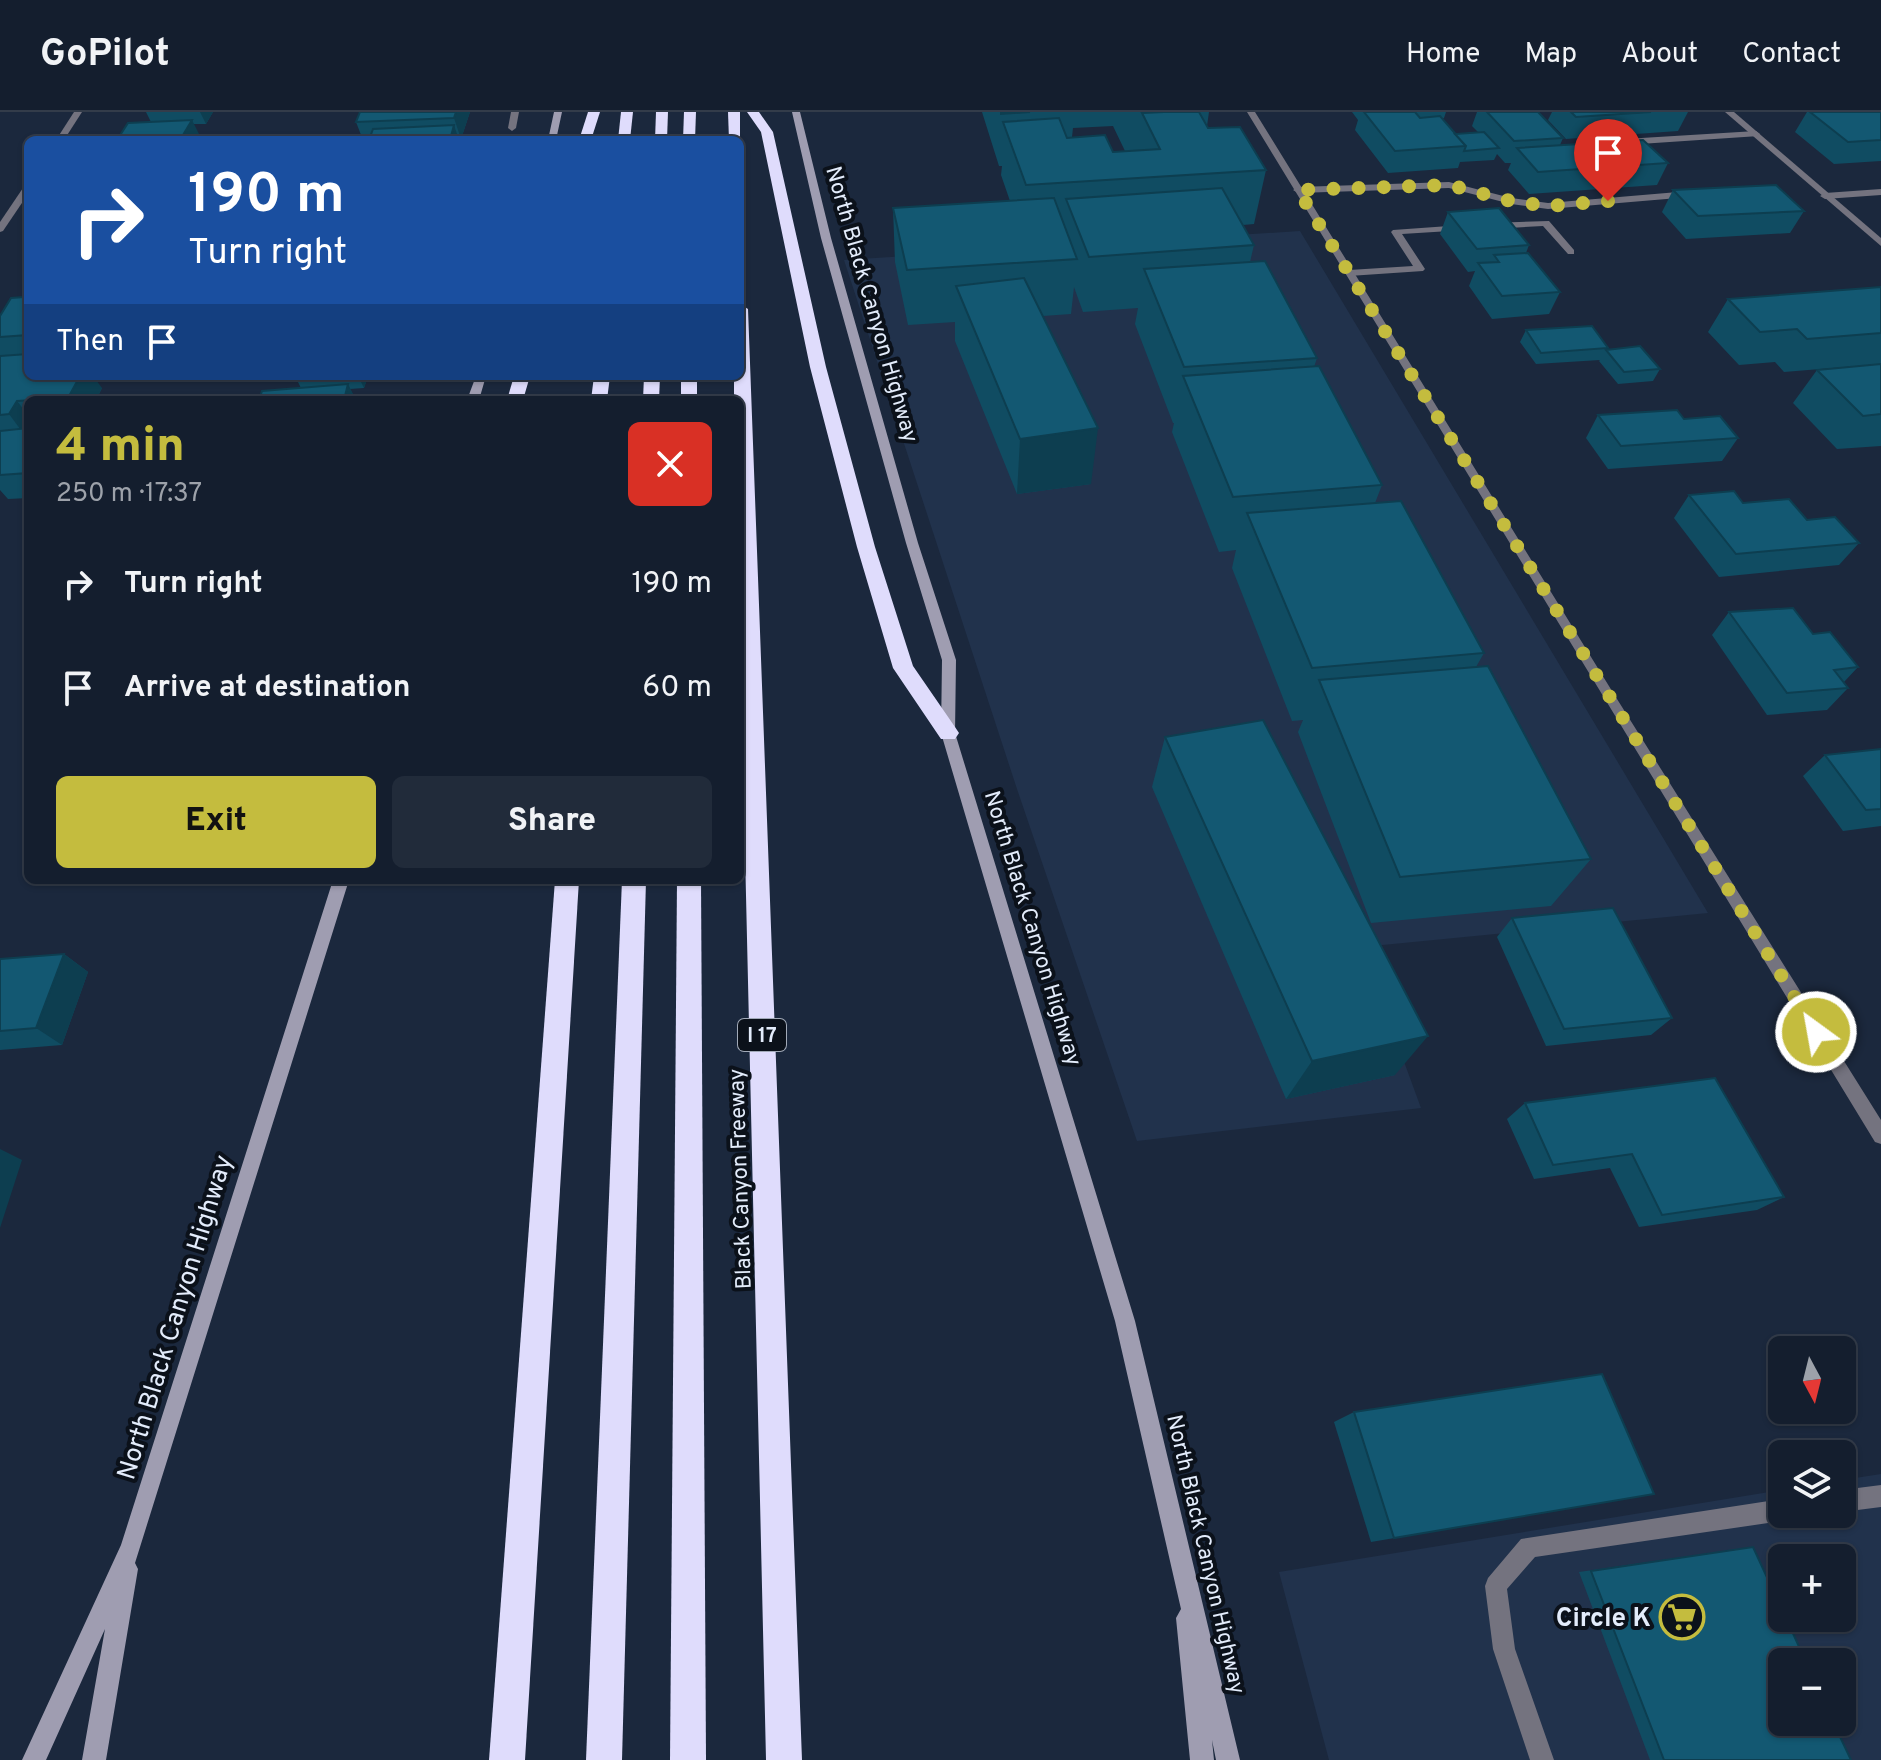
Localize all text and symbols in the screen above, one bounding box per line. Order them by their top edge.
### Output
text: GoPilot [40,31,170,80]
text: Home [1406,37,1480,73]
text: Map [1524,37,1577,73]
text: About [1621,37,1698,73]
text: Contact [1742,37,1841,73]
pin [1574,119,1642,201]
icon: arrive [1586,131,1630,175]
text: 190 m [188,162,345,232]
street label: North Black Canyon Highway [818,164,923,446]
icon: right [56,168,160,272]
text: Turn right [188,231,347,277]
icon: arrive [140,320,184,364]
text: Then [56,324,124,361]
text: 4 min [56,418,185,478]
button: close [628,422,712,506]
text: 250 m · 17:37 [56,478,202,511]
icon: right [56,562,100,606]
text: Turn right [124,566,262,603]
text: 190 m [631,566,712,603]
icon: arrive [56,666,100,710]
text: Arrive at destination [124,670,410,707]
text: 60 m [642,670,712,707]
button: Exit [56,776,376,868]
button: Share [392,776,712,868]
street label: North Black Canyon Highway [977,788,1086,1069]
position arrow [1774,990,1858,1074]
road number: I 17 [738,1019,786,1051]
street label: Black Canyon Freeway [724,1068,759,1290]
street label: North Black Canyon Highway [111,1151,242,1484]
north arrow [1768,1336,1856,1424]
map controls [1768,1336,1856,1736]
street label: North Black Canyon Highway [1159,1412,1250,1697]
button: layers [1768,1440,1856,1528]
button: + [1768,1544,1856,1632]
supermarket icon: Circle K [1658,1593,1706,1641]
place label: Circle K [1556,1603,1651,1636]
button: − [1768,1648,1856,1736]

